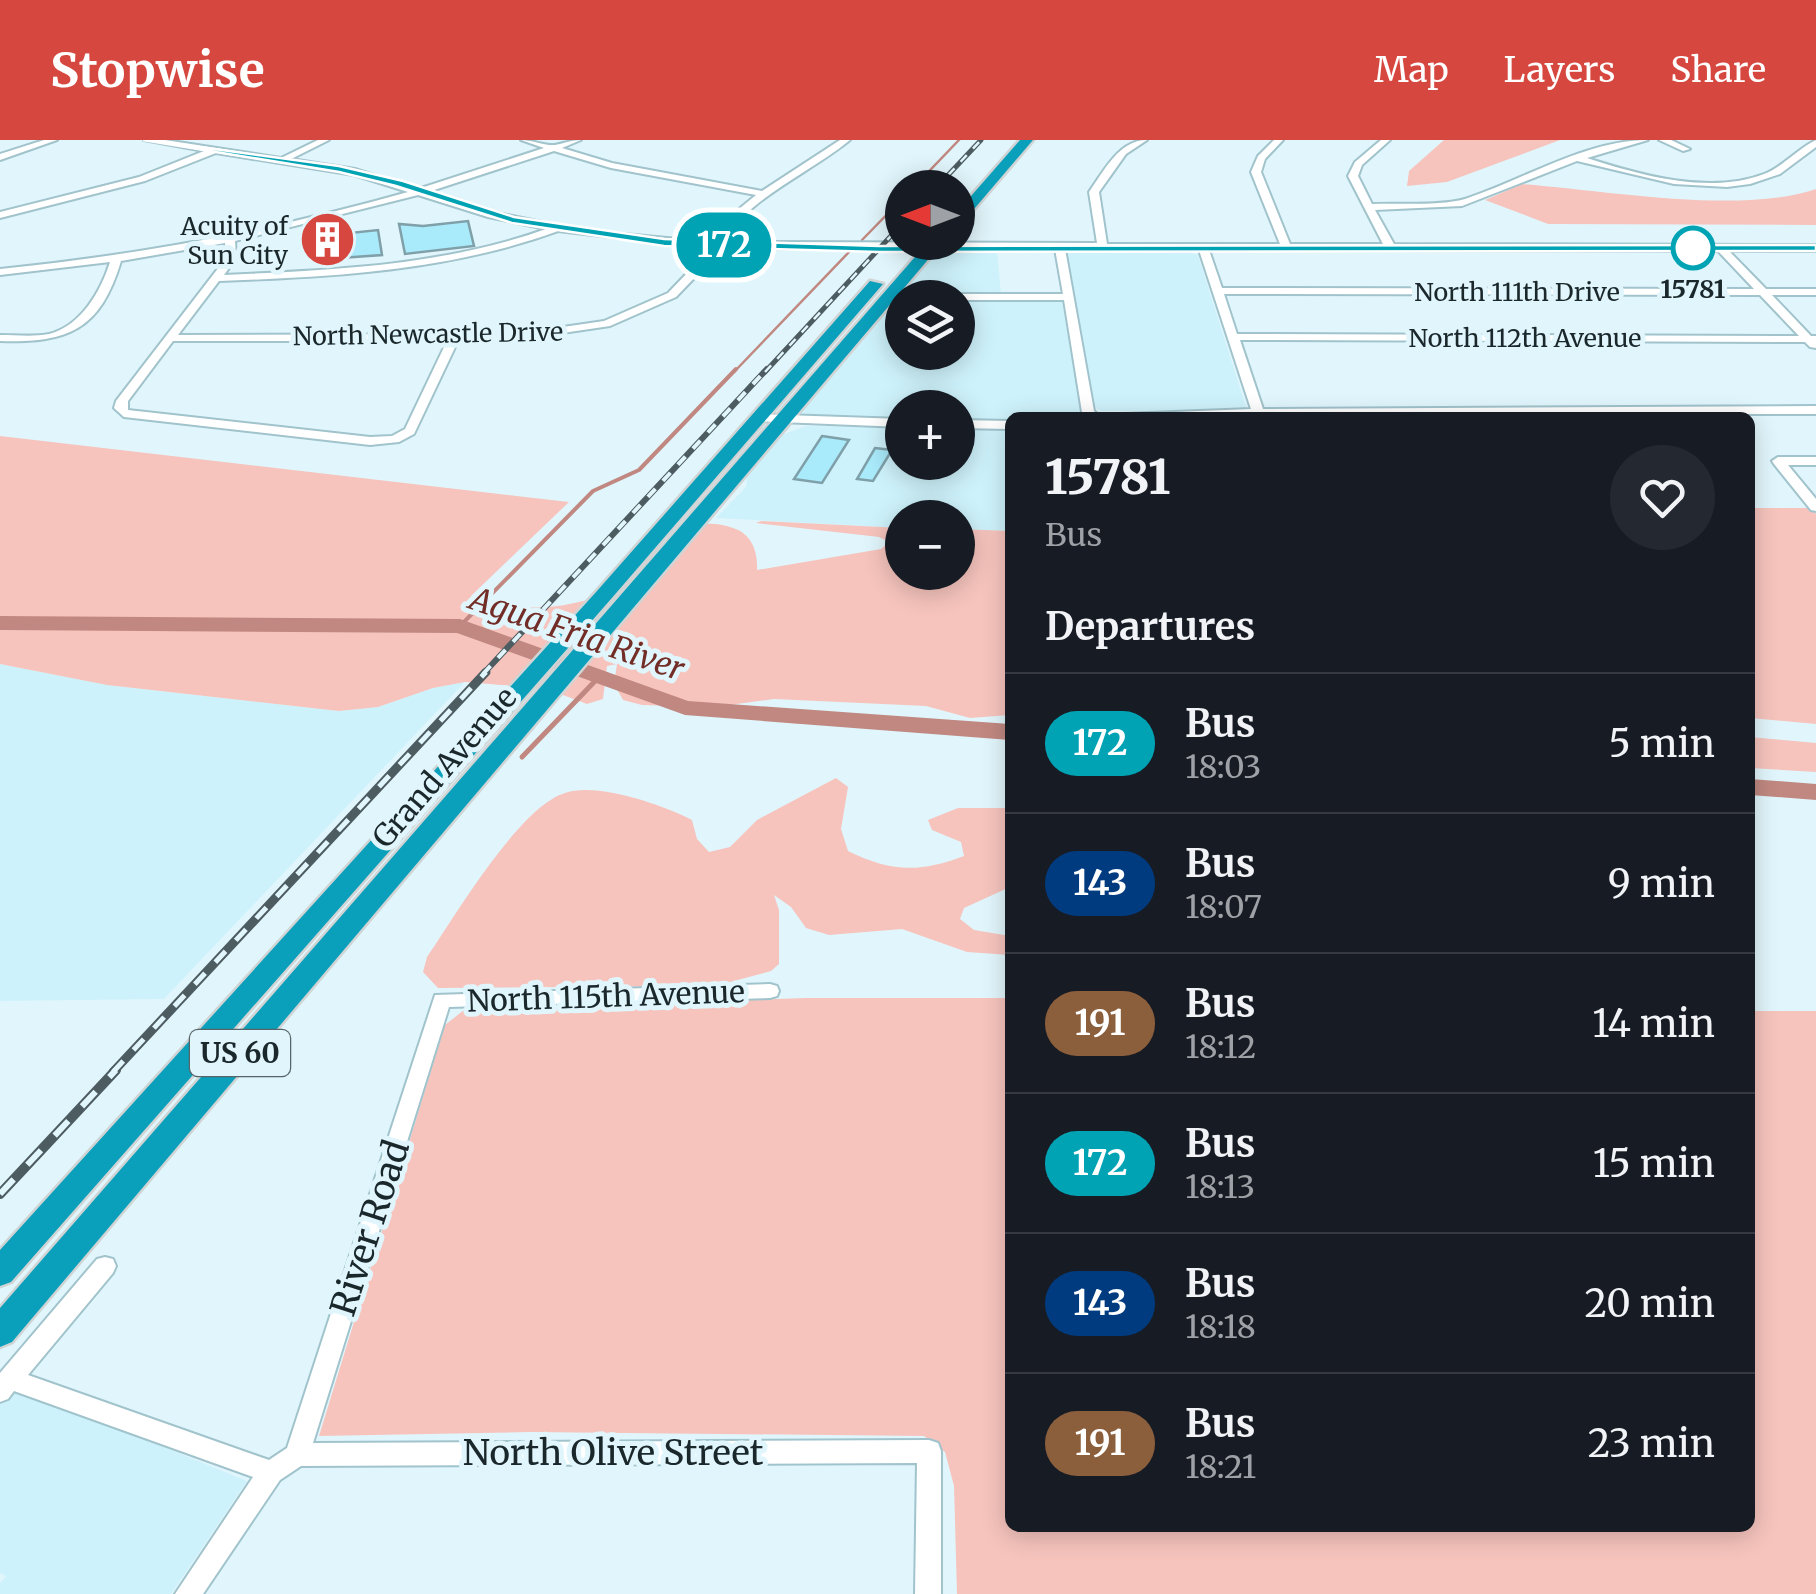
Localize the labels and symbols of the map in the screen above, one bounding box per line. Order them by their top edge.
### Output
north arrow [885,170,975,260]
place label: Acuity of Sun City [179,210,290,271]
building icon: Acuity of Sun City [297,210,357,270]
line badge: 172 [666,212,782,278]
marker: 15781 [1672,227,1714,269]
place label: 15781 [1661,273,1726,305]
street label: North 111th Drive [1414,276,1620,308]
street label: North Newcastle Drive [293,316,563,352]
street label: North 112th Avenue [1409,322,1641,354]
water label: Agua Fria River [462,578,690,690]
street label: Grand Avenue [364,679,524,855]
street label: North 115th Avenue [466,972,746,1020]
road number: US 60 [190,1030,290,1076]
street label: River Road [321,1135,419,1321]
street label: North Olive Street [463,1431,764,1475]

